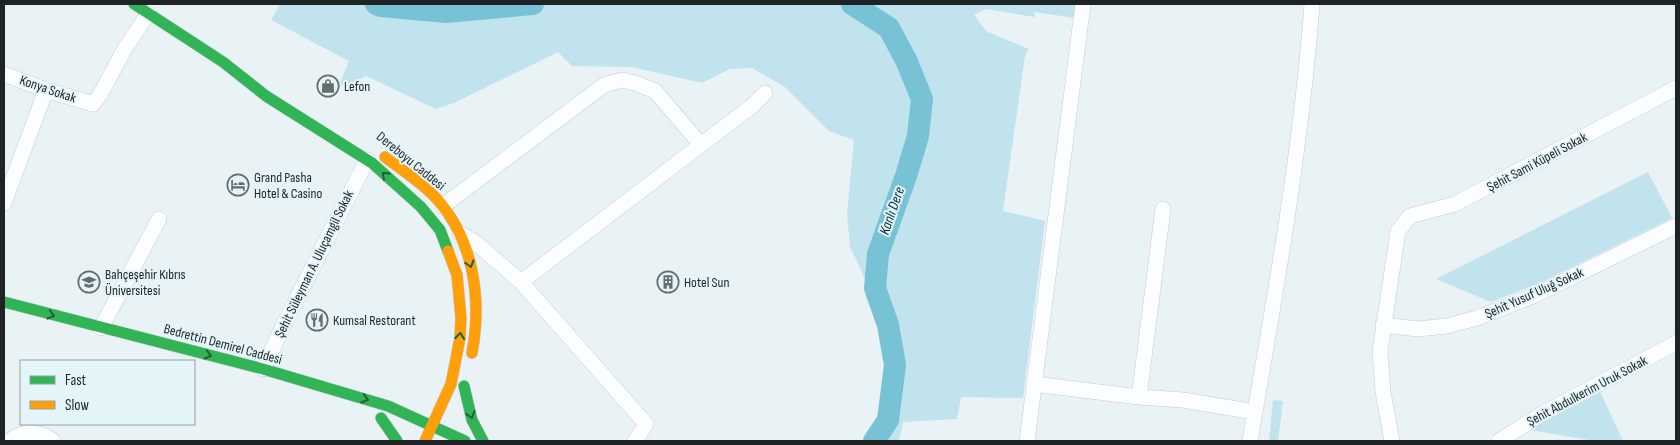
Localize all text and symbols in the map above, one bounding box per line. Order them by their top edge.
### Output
street label: Konya Sokak [18,71,79,107]
shop icon: Lefon [316,74,340,98]
place label: Lefon [344,78,370,95]
street label: Dereboyu Caddesi [373,128,449,194]
street label: Şehit Sami Küpeli Sokak [1484,128,1591,196]
place label: Grand Pasha Hotel & Casino [254,169,322,202]
one-way arrow [381,172,390,181]
hotel icon: Grand Pasha Hotel & Casino [226,173,250,197]
water label: Kanlı Dere [875,184,909,237]
street label: Şehit Süleyman A. Uluçamgil Sokak [271,187,357,340]
one-way arrow [465,259,475,267]
street label: Şehit Yusuf Uluğ Sokak [1482,263,1587,322]
place label: Bahçeşehir Kıbrıs Üniversitesi [105,266,186,299]
school or university icon: Bahçeşehir Kıbrıs Üniversitesi [77,270,101,294]
building icon: Hotel Sun [656,270,680,294]
place label: Hotel Sun [684,274,729,291]
restaurant icon: Kumsal Restorant [305,308,329,332]
one-way arrow [46,309,55,320]
place label: Kumsal Restorant [333,312,416,329]
street label: Bedrettin Demirel Caddesi [162,320,284,368]
one-way arrow [454,331,465,339]
one-way arrow [204,349,213,360]
street label: Şehit Abdulkerim Uruk Sokak [1524,352,1651,430]
legend [20,360,195,425]
text: Fast [65,371,87,390]
one-way arrow [360,393,369,404]
text: Slow [65,396,89,415]
one-way arrow [465,410,475,418]

